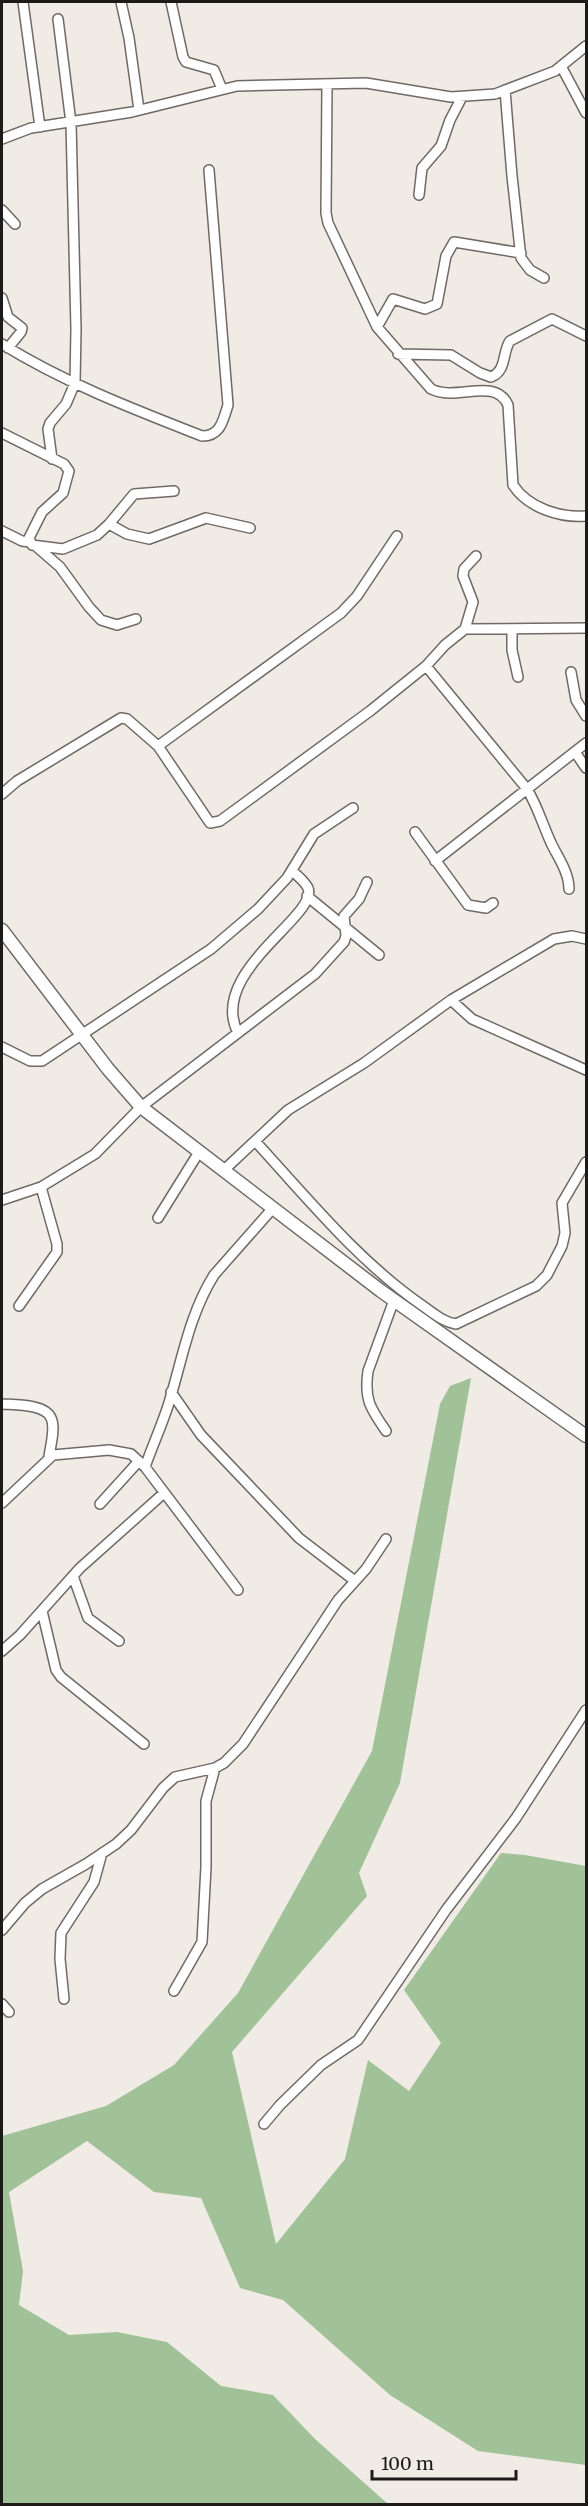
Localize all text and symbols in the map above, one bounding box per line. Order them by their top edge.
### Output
scale bar [372,2443,516,2481]
text: 100 m [381,2452,434,2475]

